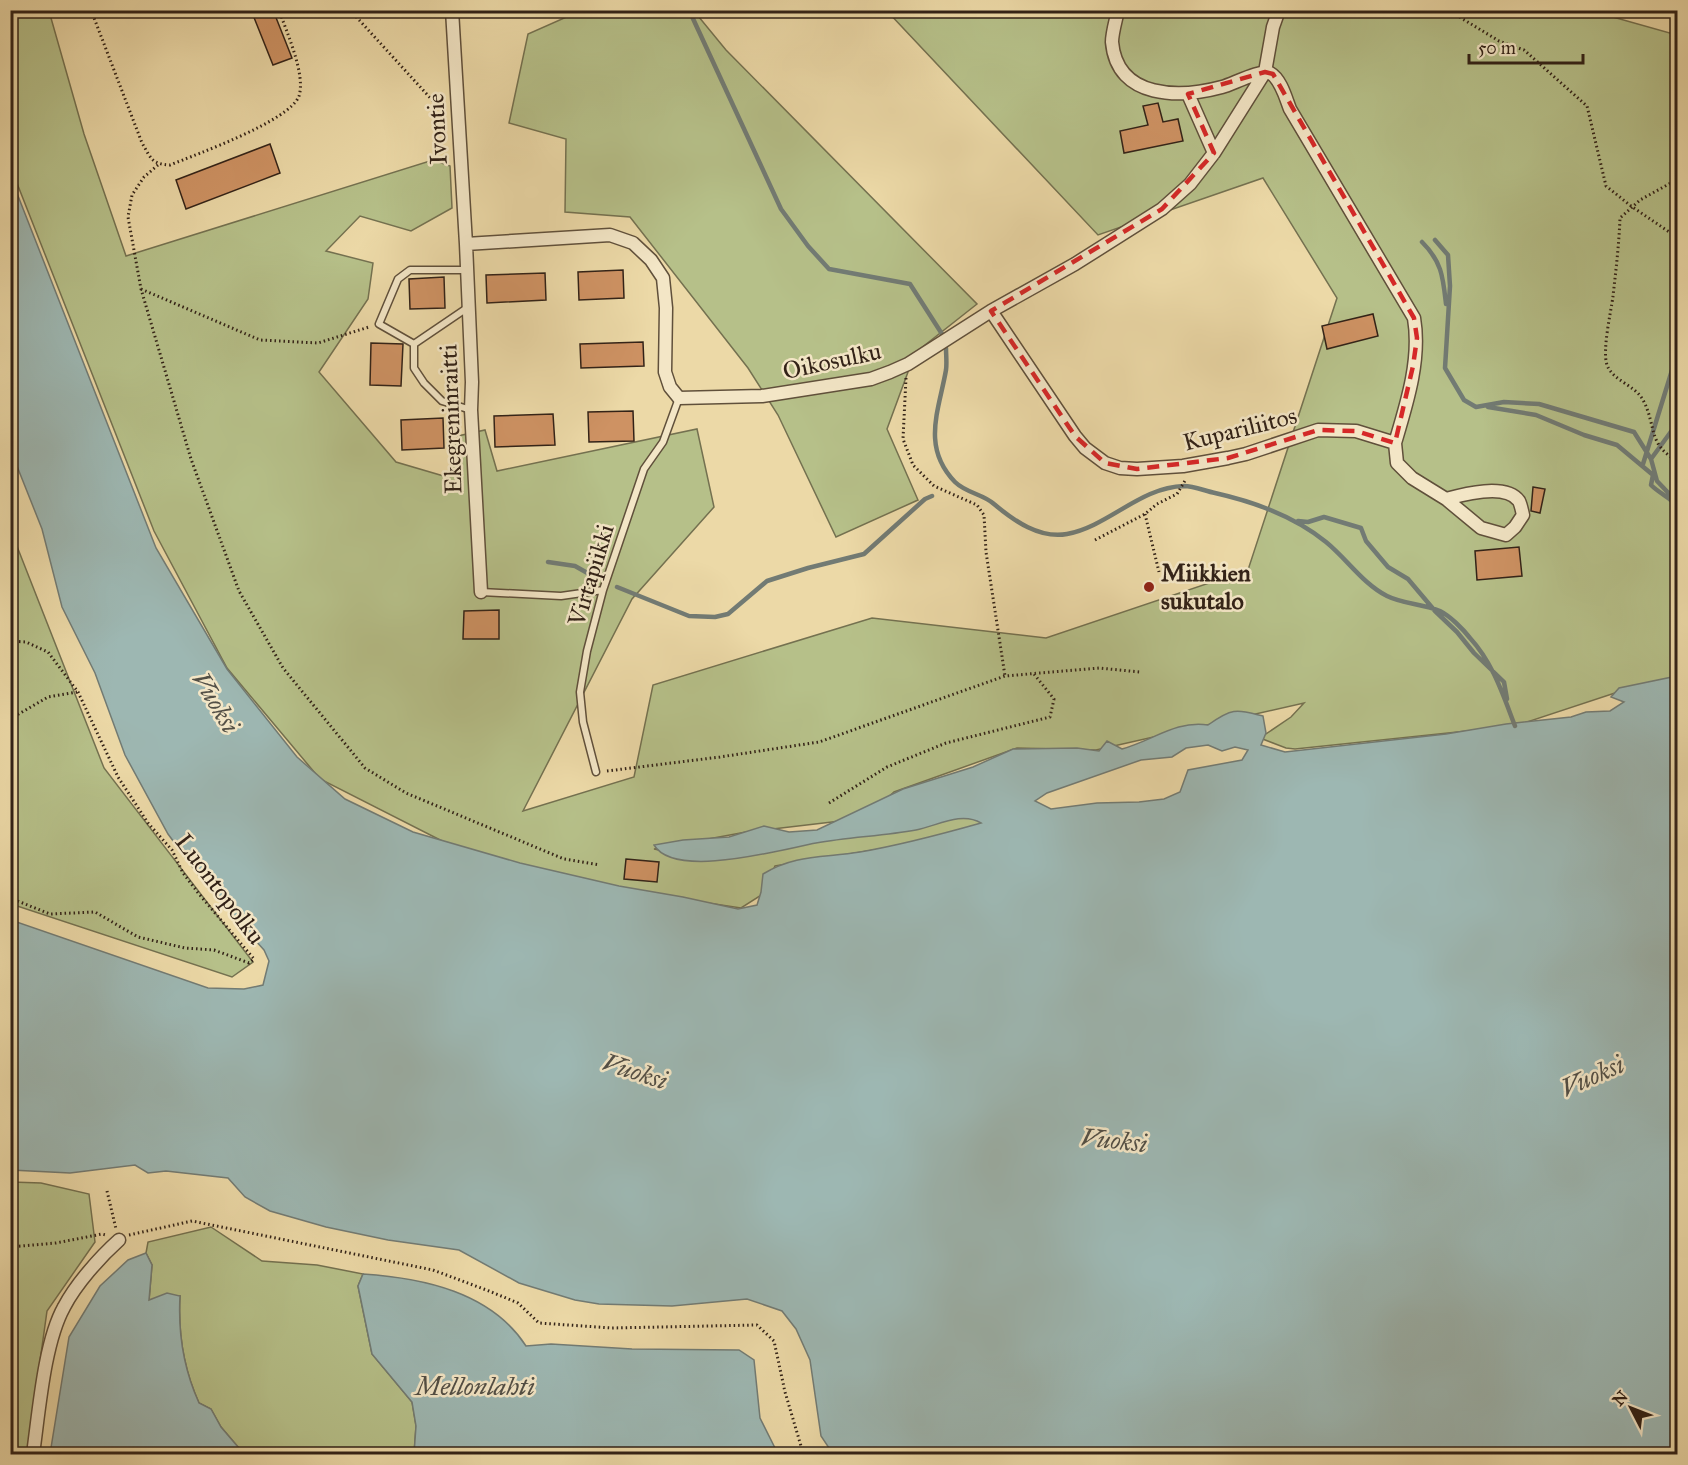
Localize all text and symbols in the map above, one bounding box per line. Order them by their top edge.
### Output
scale bar [1469,27,1583,65]
text: 50 m [1478,37,1516,59]
street label: Ivontie [420,93,454,165]
street label: Oikosulku [780,336,884,386]
street label: Ekegreninraitti [433,343,469,494]
street label: Kupariliitos [1180,400,1300,458]
street label: Virtapiikki [561,520,621,631]
place label: Miikkien sukutalo [1161,558,1251,616]
marker: Miikkien sukutalo [1142,580,1156,594]
water label: Vuoksi [185,665,247,739]
street label: Luontopolku [169,828,272,951]
water label: Vuoksi [598,1045,672,1097]
water label: Vuoksi [1555,1048,1629,1104]
water label: Vuoksi [1079,1121,1149,1159]
water label: Mellonlahti [412,1370,535,1402]
north arrow [1601,1378,1661,1438]
text: N [1609,1387,1632,1410]

